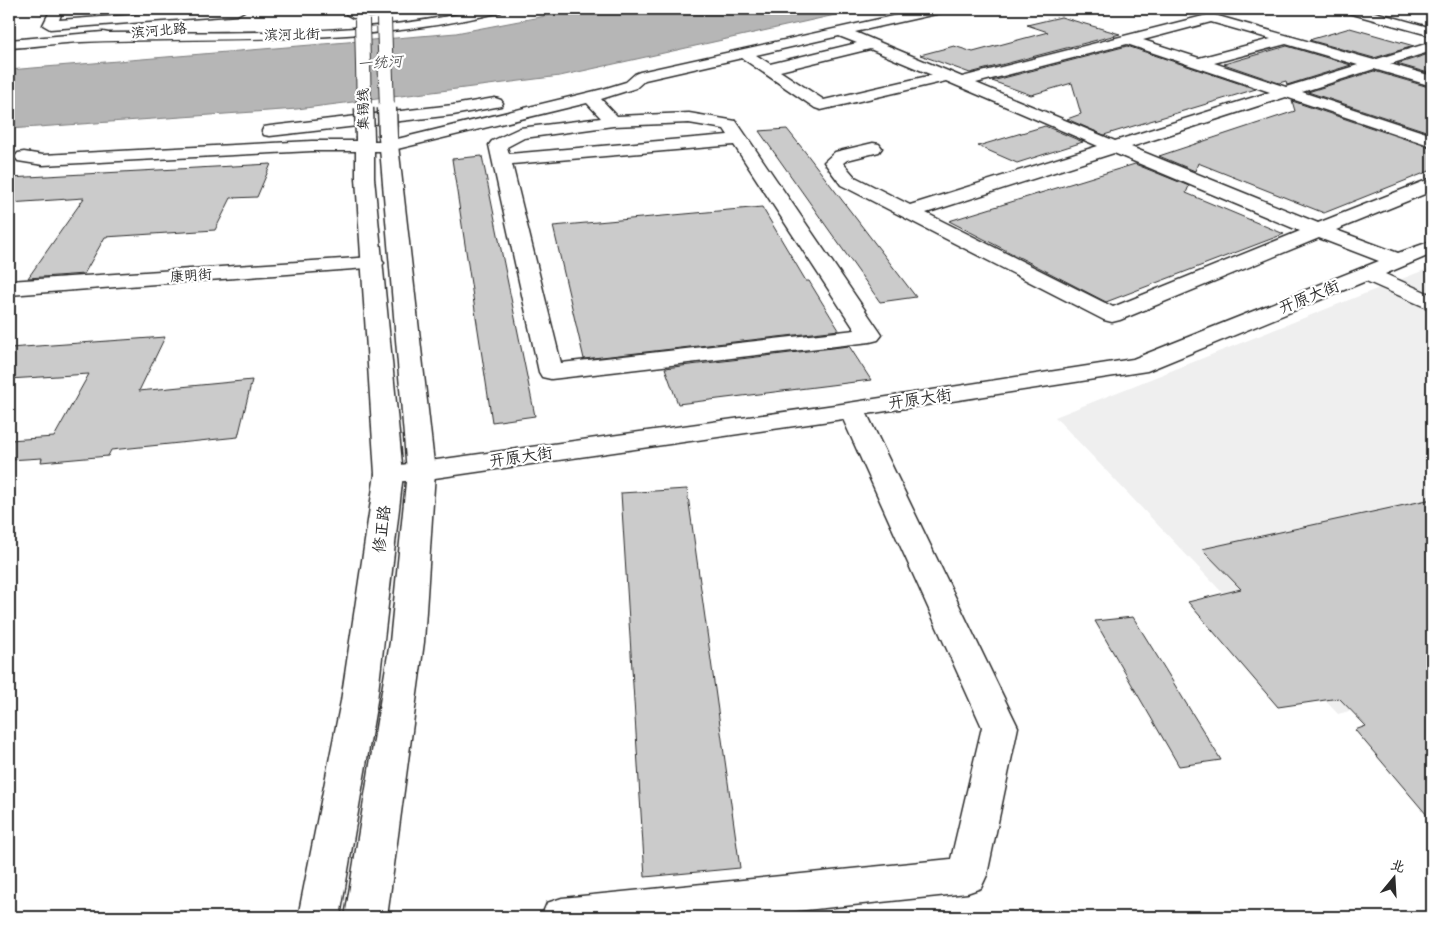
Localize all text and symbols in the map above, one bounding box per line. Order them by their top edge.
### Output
street label: 滨河北路 [130,19,188,43]
street label: 滨河北街 [264,25,320,45]
water label: 一统河 [357,51,406,75]
street label: 集锡线 [354,88,374,130]
street label: 康明街 [169,265,213,287]
street label: 开原大街 [1275,275,1343,319]
street label: 开原大街 [887,384,953,414]
street label: 开原大街 [488,442,554,472]
street label: 修正路 [368,504,396,554]
north arrow [1368,854,1418,904]
text: 北 [1388,855,1407,878]

